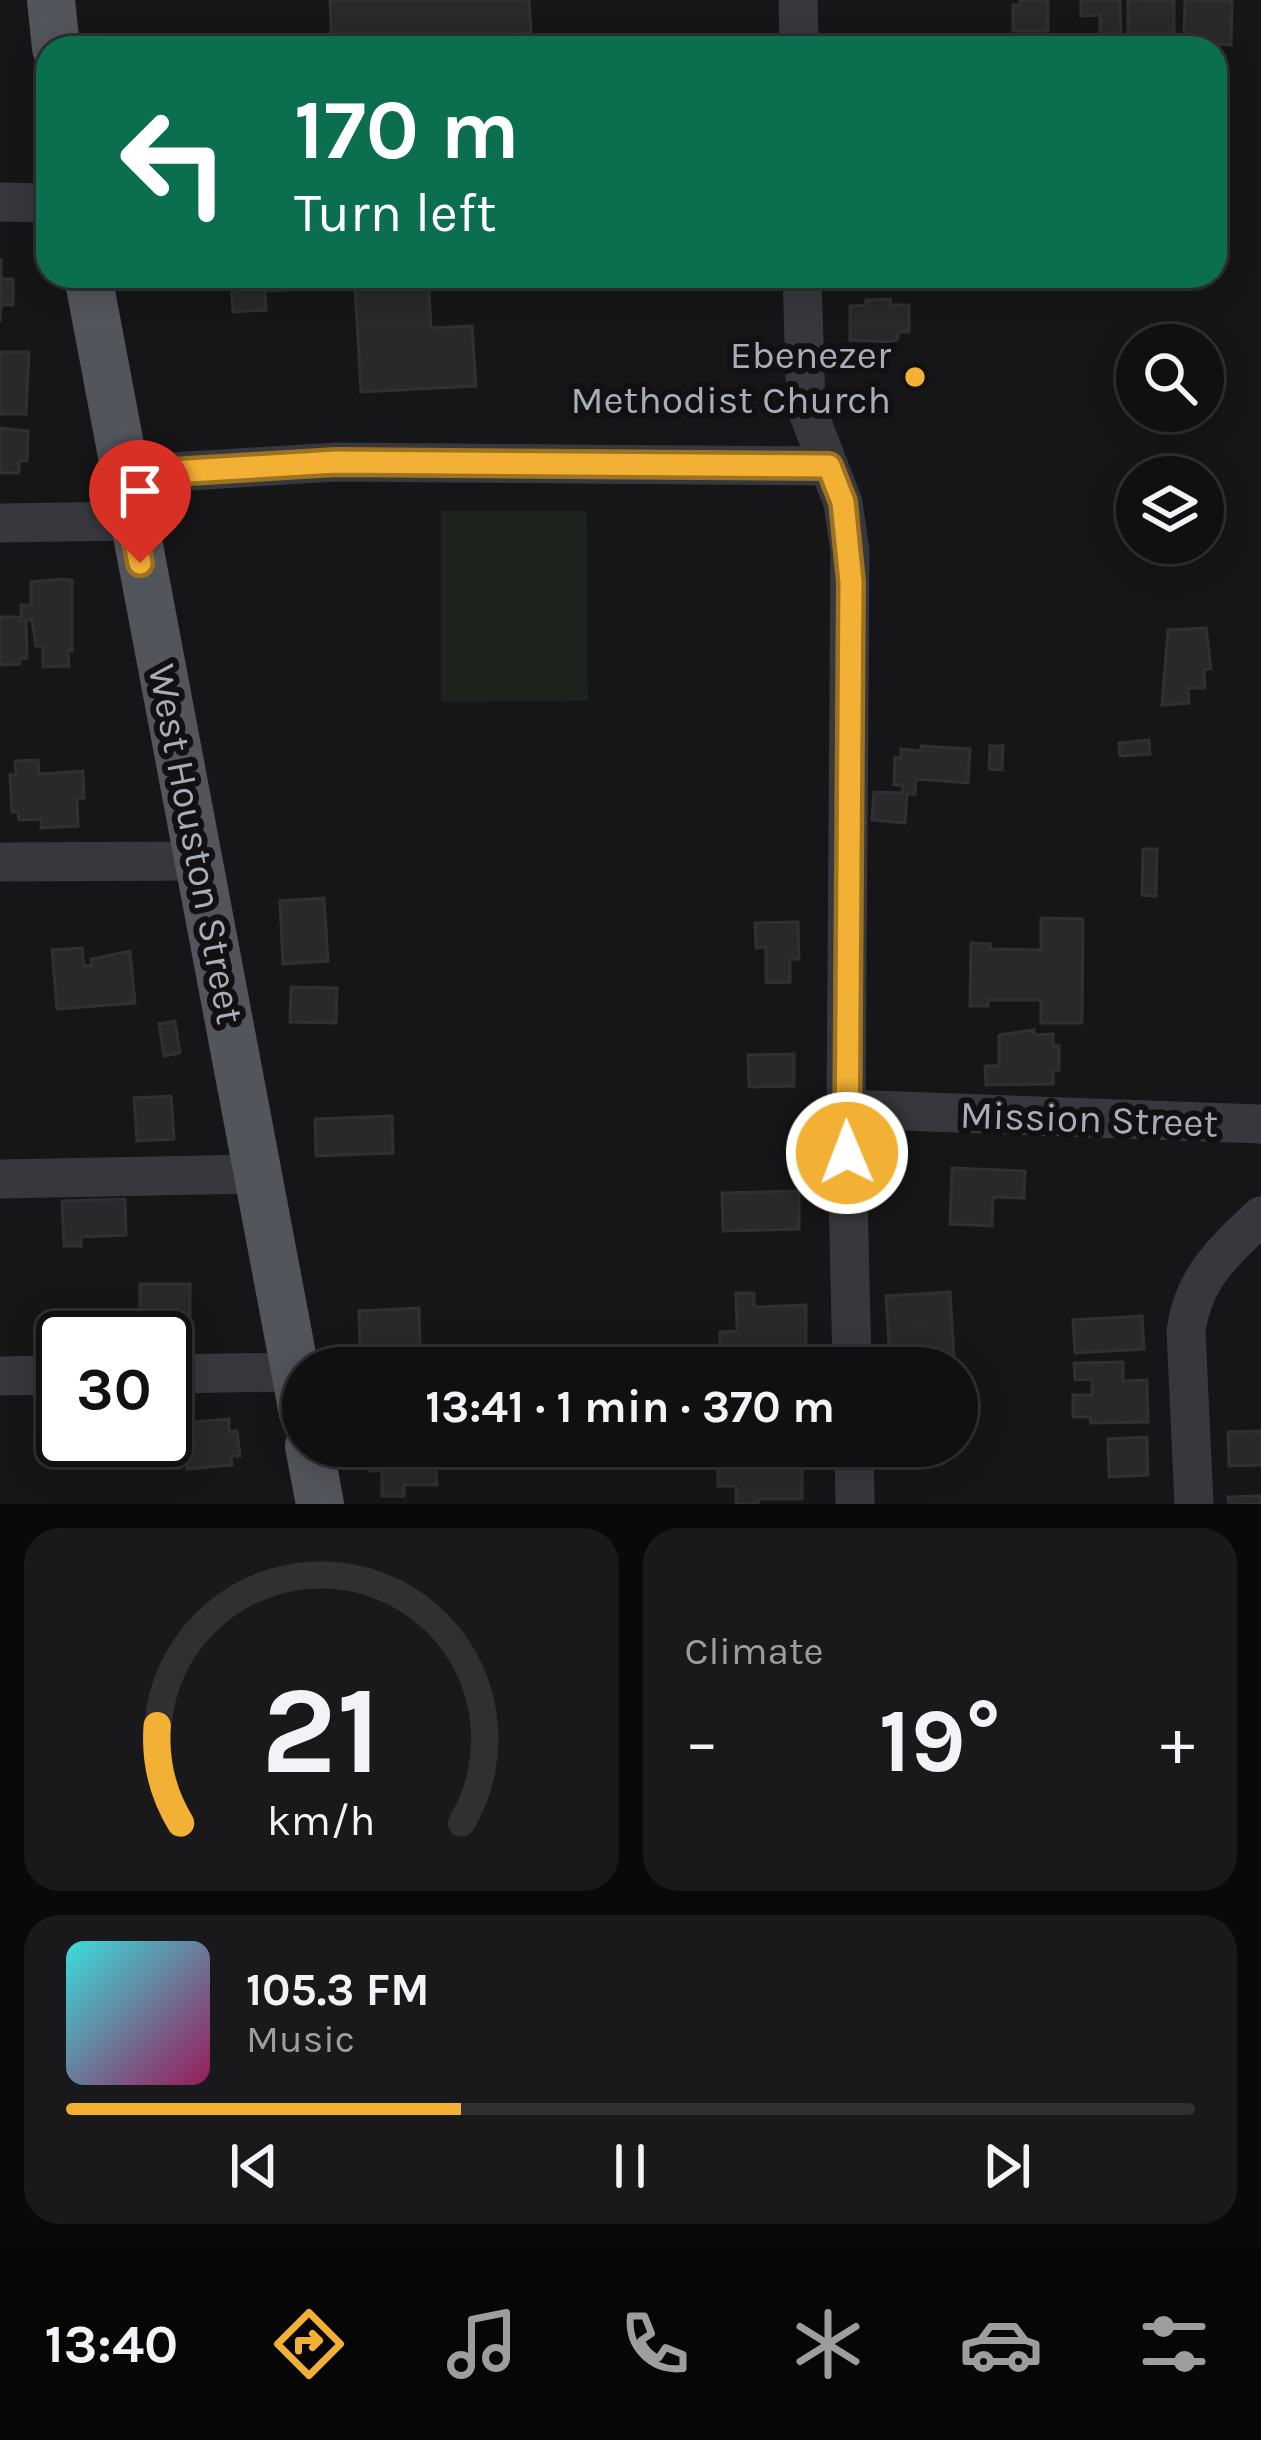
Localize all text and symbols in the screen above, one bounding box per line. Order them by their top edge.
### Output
text: 170 m [294,81,520,179]
icon: left [96,84,252,240]
text: Turn left [294,181,497,245]
map controls [1116,324,1224,564]
button: search [1116,324,1224,432]
place label: Ebenezer Methodist Church [570,332,892,423]
marker: Ebenezer Methodist Church [902,364,928,390]
pin [89,440,191,563]
button: layers [1116,456,1224,564]
icon: arrive [107,458,173,524]
street label: West Houston Street [139,660,253,1028]
position arrow [784,1090,910,1216]
street label: Mission Street [959,1092,1219,1146]
speed limit sign: 30 [36,1311,192,1467]
text: 13:41 · 1 min · 370 m [425,1381,835,1433]
text: Climate [685,1628,824,1674]
text: 21 [261,1658,381,1803]
text: 19° [879,1688,1001,1794]
text: − [685,1703,719,1781]
text: + [1160,1703,1195,1781]
text: km/h [267,1795,376,1845]
text: 105.3 FM [246,1964,430,2016]
text: Music [246,2016,355,2062]
icon: previous [221,2133,287,2199]
icon: pause [597,2133,663,2199]
icon: next [974,2133,1040,2199]
icon: directions [267,2302,351,2386]
icon: music [440,2302,524,2386]
icon: phone [613,2302,697,2386]
icon: climate [786,2302,870,2386]
icon: car [959,2302,1043,2386]
icon: filters [1132,2302,1216,2386]
text: 13:40 [45,2312,178,2376]

